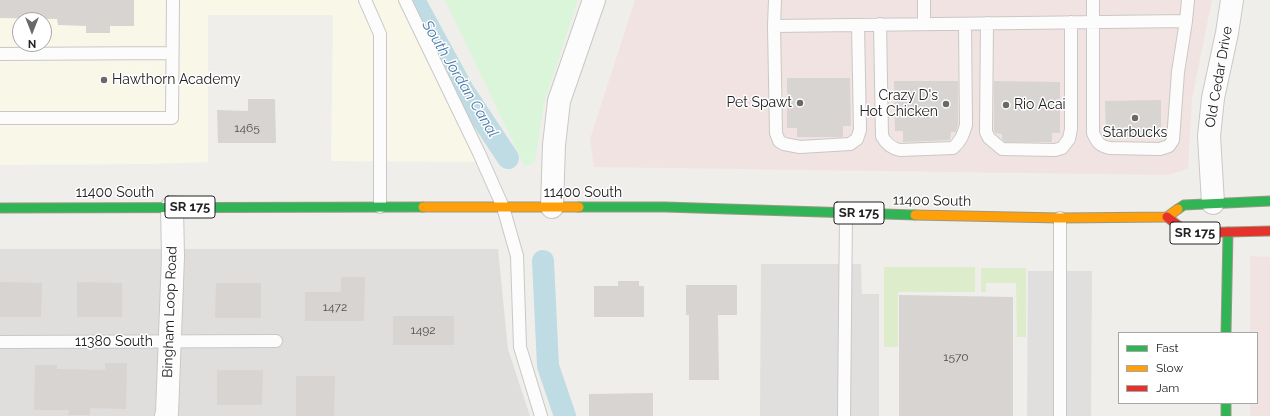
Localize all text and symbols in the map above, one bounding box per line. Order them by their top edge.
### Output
north arrow [12,12,52,52]
water label: South Jordan Canal [418,17,502,141]
street label: Old Cedar Drive [1202,25,1236,129]
text: N [28,37,36,50]
place label: Hawthorn Academy [112,72,241,88]
marker: Hawthorn Academy [99,75,109,85]
place label: Crazy D's Hot Chicken [859,88,938,120]
place label: Pet Spawt [726,95,792,111]
place label: Rio Acai [1014,97,1066,113]
marker: Pet Spawt [795,98,805,108]
marker: Crazy D's Hot Chicken [941,99,951,109]
marker: Rio Acai [1001,100,1011,110]
marker: Starbucks [1130,113,1140,123]
house number: 1465 [234,121,260,135]
place label: Starbucks [1103,125,1167,141]
street label: 11400 South [76,185,154,201]
street label: 11400 South [544,185,622,201]
street label: 11400 South [893,192,971,210]
road number: SR 175 [165,196,215,218]
road number: SR 175 [834,202,884,224]
road number: SR 175 [1170,222,1220,244]
street label: Bingham Loop Road [159,246,181,378]
house number: 1472 [323,300,347,314]
house number: 1492 [411,323,435,337]
legend [1118,332,1258,404]
street label: 11380 South [75,334,153,350]
text: Fast [1156,341,1179,355]
house number: 1570 [943,350,969,364]
text: Slow [1156,361,1183,375]
text: Jam [1156,381,1179,395]

